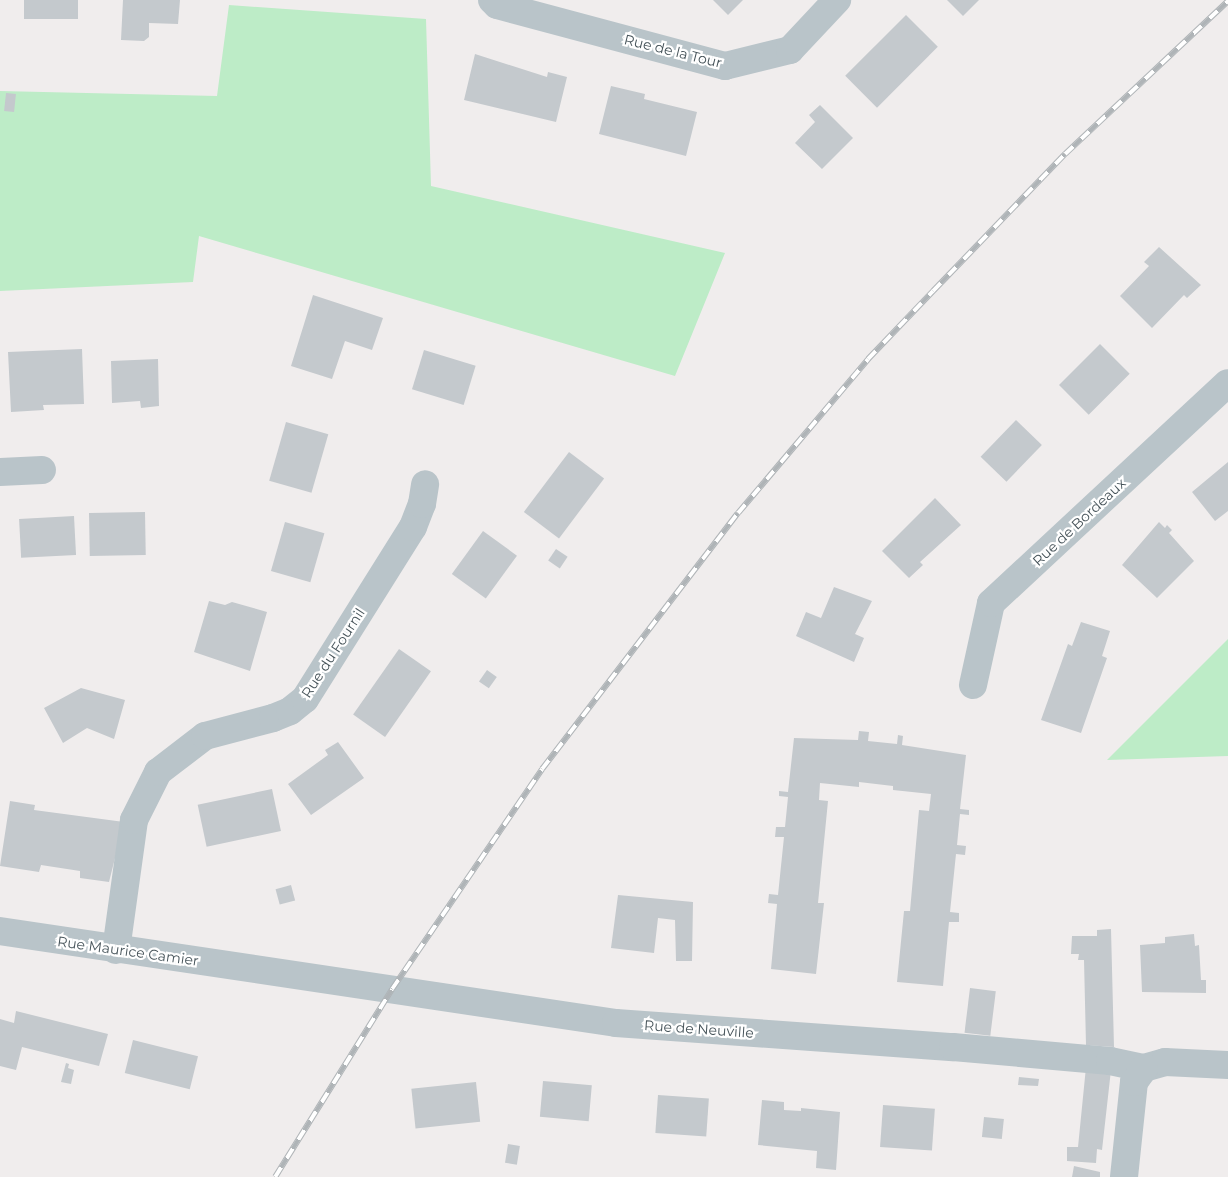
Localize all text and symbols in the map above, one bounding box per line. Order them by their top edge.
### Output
street label: Rue de la Tour [622,31,724,71]
street label: Rue de Bordeaux [1029,475,1129,569]
street label: Rue du Fournil [298,605,368,701]
street label: Rue Maurice Camier [56,933,200,969]
street label: Rue de Neuville [644,1017,754,1041]

